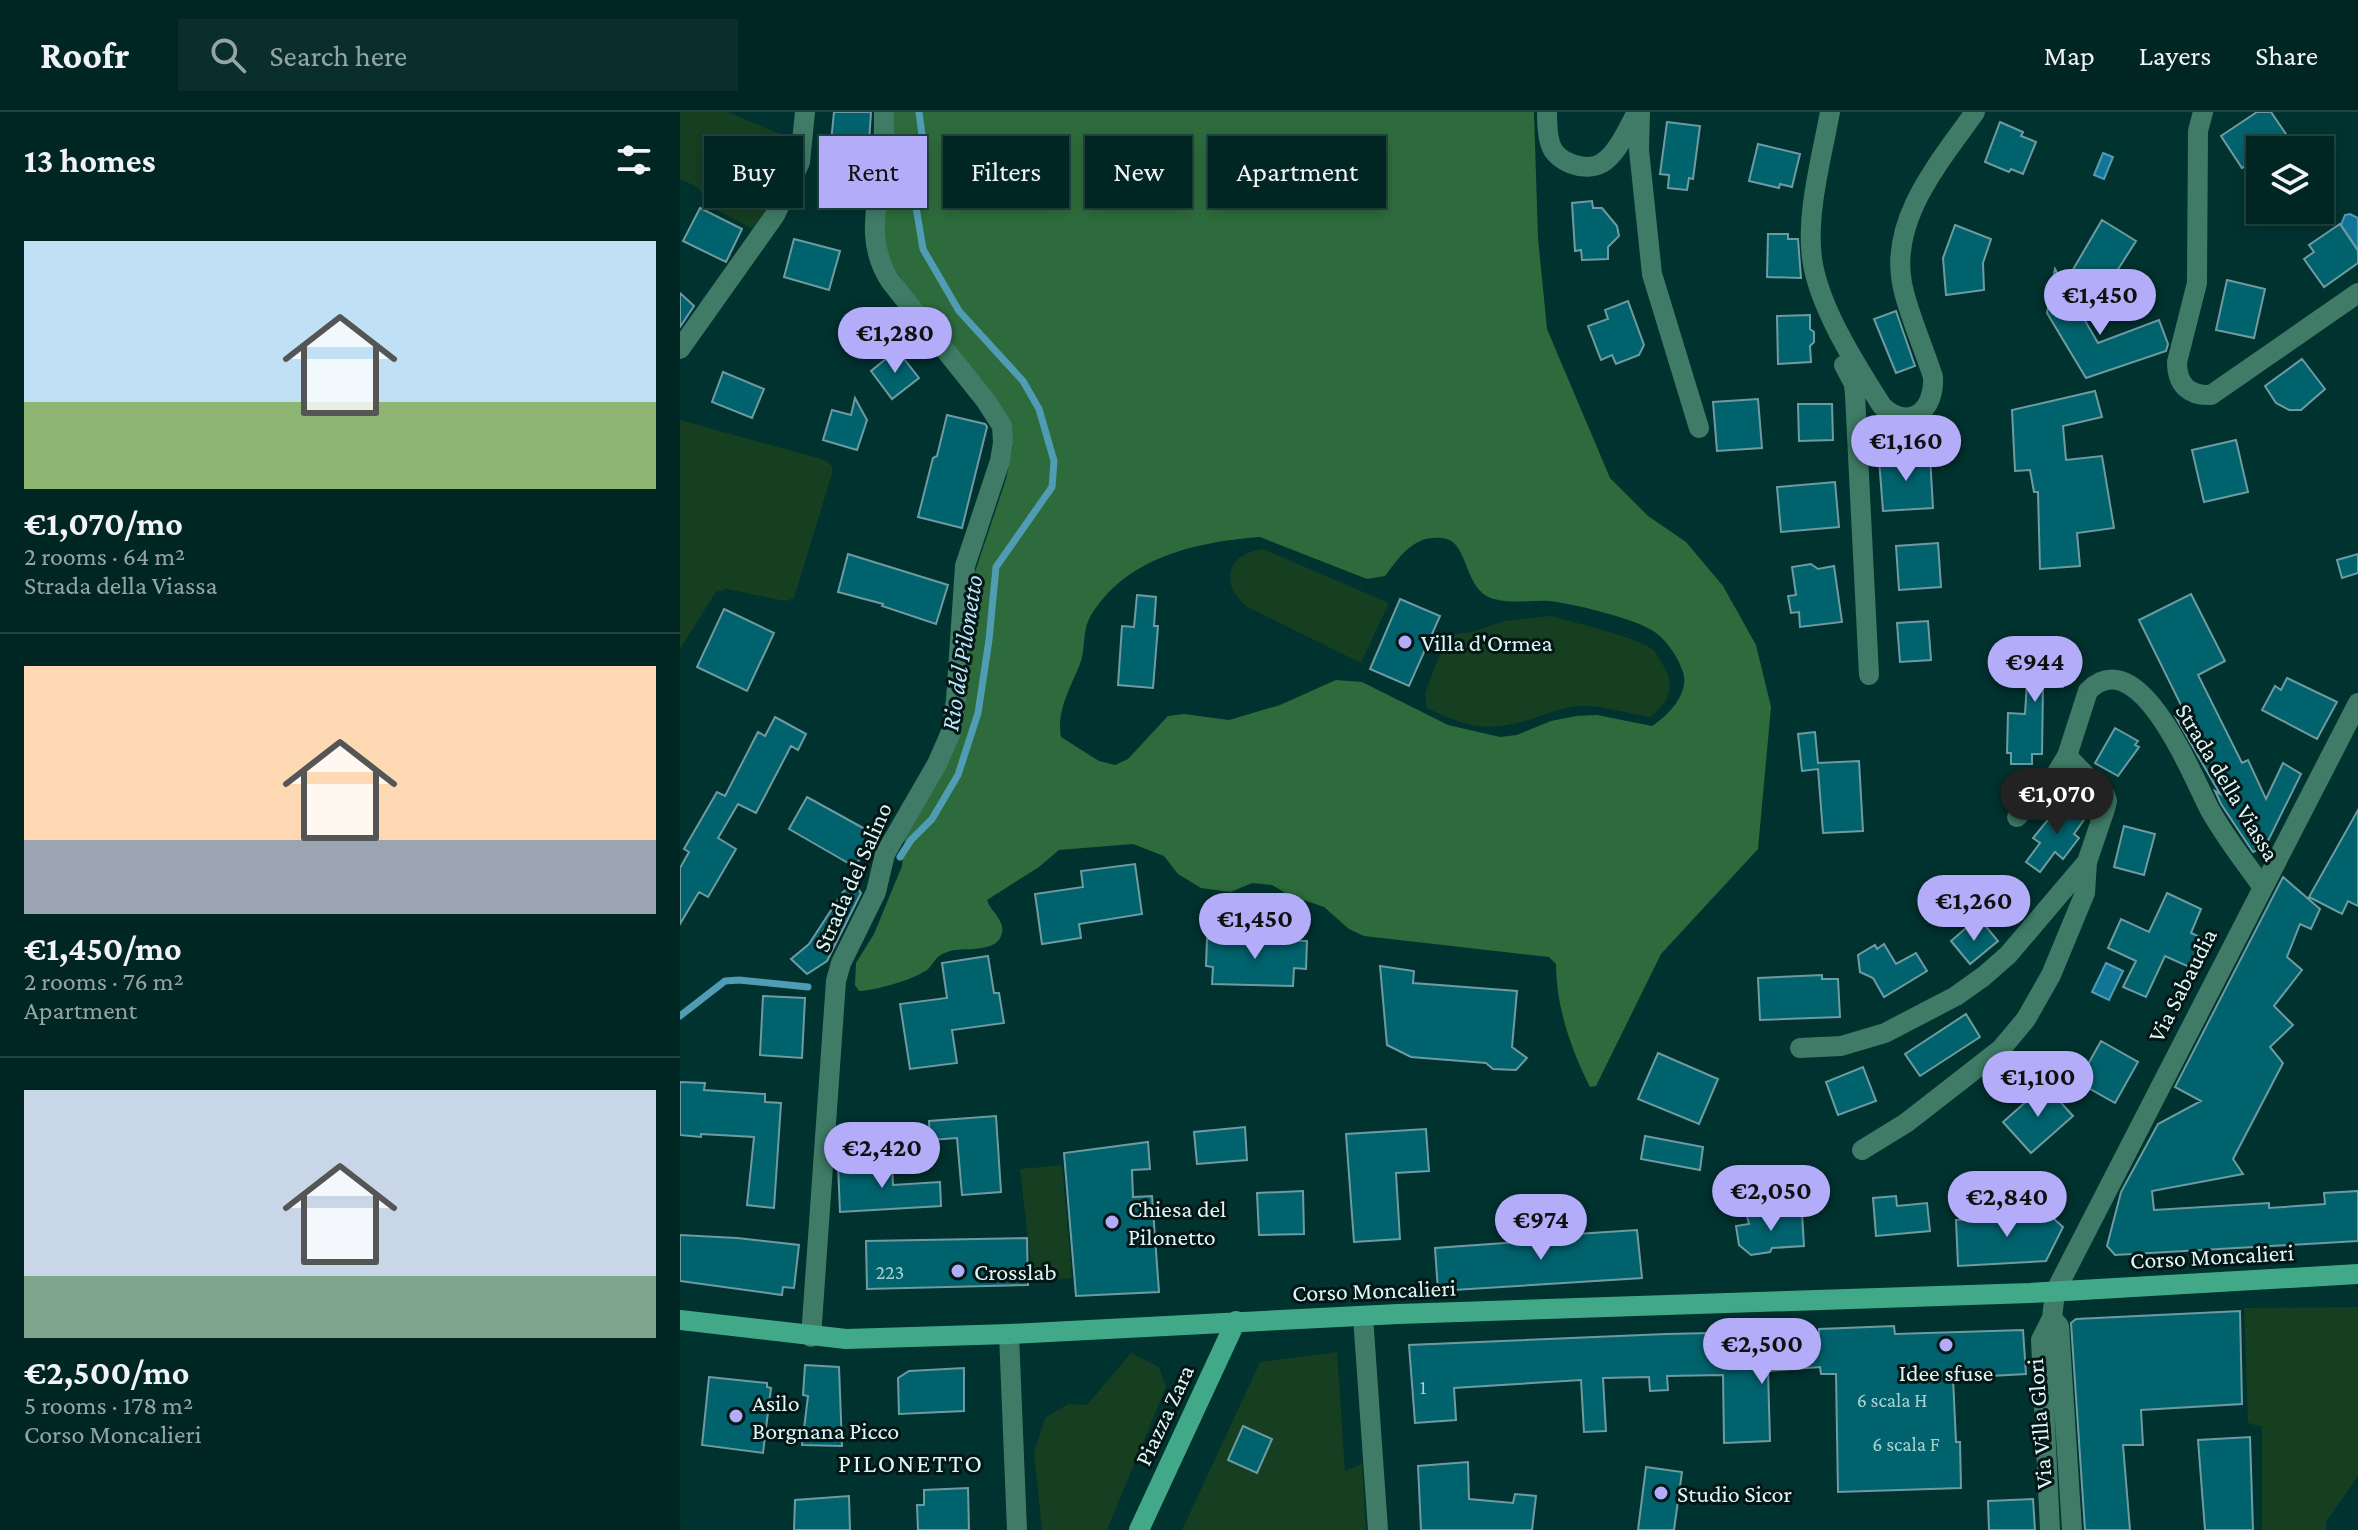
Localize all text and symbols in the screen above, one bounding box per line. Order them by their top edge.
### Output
search box [178,19,738,91]
icon: search [206,33,250,77]
text: Roofr [40,34,130,76]
text: Search here [270,39,407,72]
text: Map [2044,40,2095,71]
text: Layers [2139,40,2211,71]
text: Share [2255,40,2318,71]
chip: Buy [704,136,803,208]
chip: Rent [819,136,927,208]
chip: Filters [943,136,1069,208]
chip: New [1085,136,1192,208]
chip: Apartment [1208,136,1386,208]
map controls [2246,136,2334,224]
button: layers [2246,136,2334,224]
icon: filters [612,138,656,182]
text: 13 homes [24,142,156,179]
pin: €1,450 [2035,269,2165,337]
text: €1,450 [2062,280,2138,309]
icon: home [268,293,412,437]
pin: €1,280 [830,307,960,375]
text: €1,280 [856,318,934,347]
pin: €1,160 [1841,415,1971,483]
text: €1,160 [1869,426,1943,455]
text: €1,070/mo [24,505,183,542]
text: 2 rooms · 64 m² [24,542,185,571]
text: Strada della Viassa [24,571,218,600]
water label: Rio del Pilonetto [935,573,989,733]
place label: Villa d'Ormea [1421,629,1552,656]
marker: Villa d'Ormea [1396,633,1414,651]
pin: €944 [1988,636,2082,704]
text: €944 [2006,647,2064,676]
street label: Strada della Viassa [2170,698,2286,866]
icon: home [268,718,412,862]
pin: €1,070 [1992,768,2122,836]
text: €1,070 [2018,779,2096,808]
street label: Strada del Salino [807,798,897,956]
pin: €1,260 [1909,875,2039,943]
text: €1,260 [1935,886,2013,915]
pin: €1,450 [1190,893,1320,961]
text: €1,450 [1217,904,1293,933]
street label: Via Sabaudia [2142,924,2222,1046]
text: €1,450/mo [24,930,182,967]
text: 2 rooms · 76 m² [24,967,184,996]
text: Apartment [24,996,137,1025]
pin: €1,100 [1973,1051,2103,1119]
text: €1,100 [2000,1062,2076,1091]
pin: €2,420 [817,1122,947,1190]
text: €2,420 [842,1133,922,1162]
icon: home [268,1142,412,1286]
pin: €2,050 [1706,1165,1836,1233]
pin: €2,840 [1942,1171,2072,1239]
text: €2,050 [1730,1176,1812,1205]
text: €2,840 [1966,1182,2048,1211]
pin: €974 [1494,1194,1588,1262]
place label: Chiesa del Pilonetto [1128,1195,1226,1250]
text: €974 [1513,1205,1569,1234]
marker: Chiesa del Pilonetto [1103,1213,1121,1231]
street label: Corso Moncalieri [2129,1238,2295,1274]
place label: Crosslab [974,1258,1057,1285]
house number: 223 [876,1261,904,1283]
marker: Crosslab [949,1262,967,1280]
street label: Corso Moncalieri [1292,1274,1456,1306]
pin: €2,500 [1697,1318,1827,1386]
text: €2,500 [1721,1329,1803,1358]
marker: Idee sfuse [1937,1336,1955,1354]
text: €2,500/mo [24,1354,189,1391]
street label: Via Villa Glori [2021,1358,2057,1490]
place label: Idee sfuse [1899,1359,1993,1386]
street label: Piazza Zara [1129,1360,1199,1470]
house number: 1 [1420,1376,1426,1398]
place label: Asilo Borgnana Picco [752,1389,899,1444]
house number: 6 scala H [1857,1389,1927,1411]
text: 5 rooms · 178 m² [24,1391,193,1420]
marker: Asilo Borgnana Picco [727,1407,745,1425]
text: Corso Moncalieri [24,1420,202,1449]
house number: 6 scala F [1872,1433,1940,1455]
district label: PILONETTO [838,1449,984,1478]
place label: Studio Sicor [1677,1480,1792,1507]
marker: Studio Sicor [1652,1484,1670,1502]

